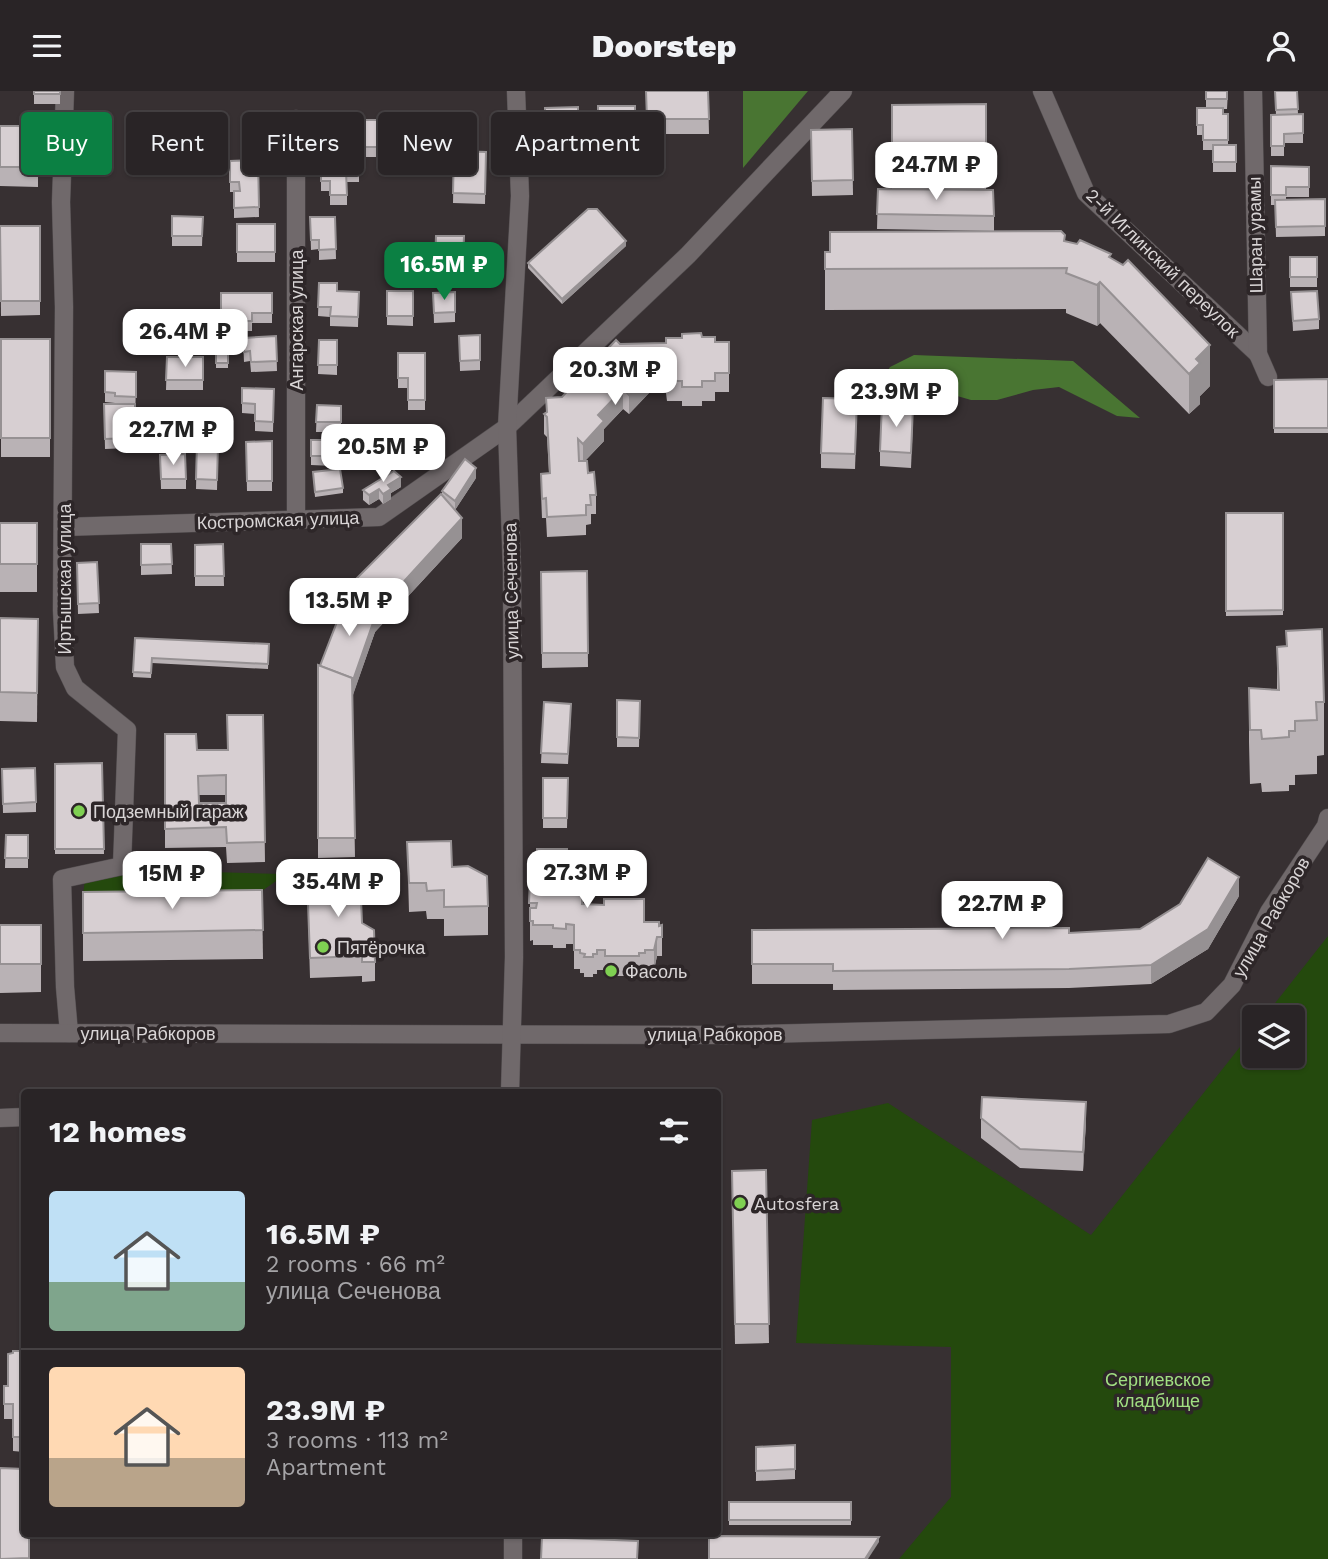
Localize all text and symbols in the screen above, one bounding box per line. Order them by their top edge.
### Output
icon: menu [28,27,66,65]
text: Doorstep [591,27,737,65]
icon: person [1262,27,1300,65]
chip: Buy [21,112,112,175]
chip: Rent [126,112,228,175]
chip: Filters [242,112,364,175]
chip: New [378,112,477,175]
chip: Apartment [491,112,664,175]
pin: 24.7M ₽ [871,143,1001,202]
text: 24.7M ₽ [891,151,981,178]
street label: Шаран урамы [1243,176,1267,294]
street label: 2-й Иглинский переулок [1082,184,1244,342]
pin: 16.5M ₽ [379,243,509,302]
street label: Ангарская улица [286,249,307,390]
text: 16.5M ₽ [400,251,488,278]
pin: 26.4M ₽ [120,309,250,369]
text: 26.4M ₽ [139,318,231,345]
pin: 20.3M ₽ [550,347,680,407]
text: 20.3M ₽ [569,356,661,383]
pin: 23.9M ₽ [831,369,961,429]
text: 23.9M ₽ [850,378,942,405]
pin: 22.7M ₽ [108,407,238,467]
text: 22.7M ₽ [129,416,217,443]
pin: 20.5M ₽ [318,425,448,484]
text: 20.5M ₽ [337,433,429,460]
street label: Иртышская улица [54,503,75,654]
street label: Костромская улица [196,507,361,533]
street label: улица Сеченова [499,521,523,660]
pin: 13.5M ₽ [284,579,414,638]
text: 13.5M ₽ [306,587,392,614]
place label: Подземный гараж [93,801,244,822]
marker: Подземный гараж [71,803,87,819]
pin: 15M ₽ [123,851,221,911]
pin: 27.3M ₽ [522,851,652,910]
street label: улица Рабкоров [1228,853,1314,981]
pin: 35.4M ₽ [273,859,403,919]
text: 27.3M ₽ [543,859,631,886]
text: 15M ₽ [139,860,205,887]
text: 35.4M ₽ [292,868,384,895]
pin: 22.7M ₽ [937,881,1067,941]
text: 22.7M ₽ [958,890,1046,917]
place label: Пятёрочка [337,937,426,958]
marker: Пятёрочка [315,939,331,955]
place label: Фасоль [625,961,687,982]
marker: Фасоль [603,963,619,979]
map controls [1242,1005,1305,1068]
button: layers [1242,1005,1305,1068]
street label: улица Рабкоров [80,1023,216,1044]
street label: улица Рабкоров [647,1024,783,1045]
icon: filters [655,1112,693,1150]
text: 12 homes [49,1114,187,1149]
place label: Autosfera [754,1193,839,1214]
marker: Autosfera [732,1195,748,1211]
text: 16.5M ₽ [266,1216,380,1251]
icon: home [105,1219,189,1303]
text: 2 rooms · 66 m² [266,1251,445,1278]
text: улица Сеченова [266,1278,441,1305]
park label: Сергиевское кладбище [1105,1369,1211,1411]
text: 23.9M ₽ [266,1392,385,1427]
icon: home [105,1395,189,1479]
text: 3 rooms · 113 m² [266,1427,448,1454]
text: Apartment [266,1454,386,1481]

